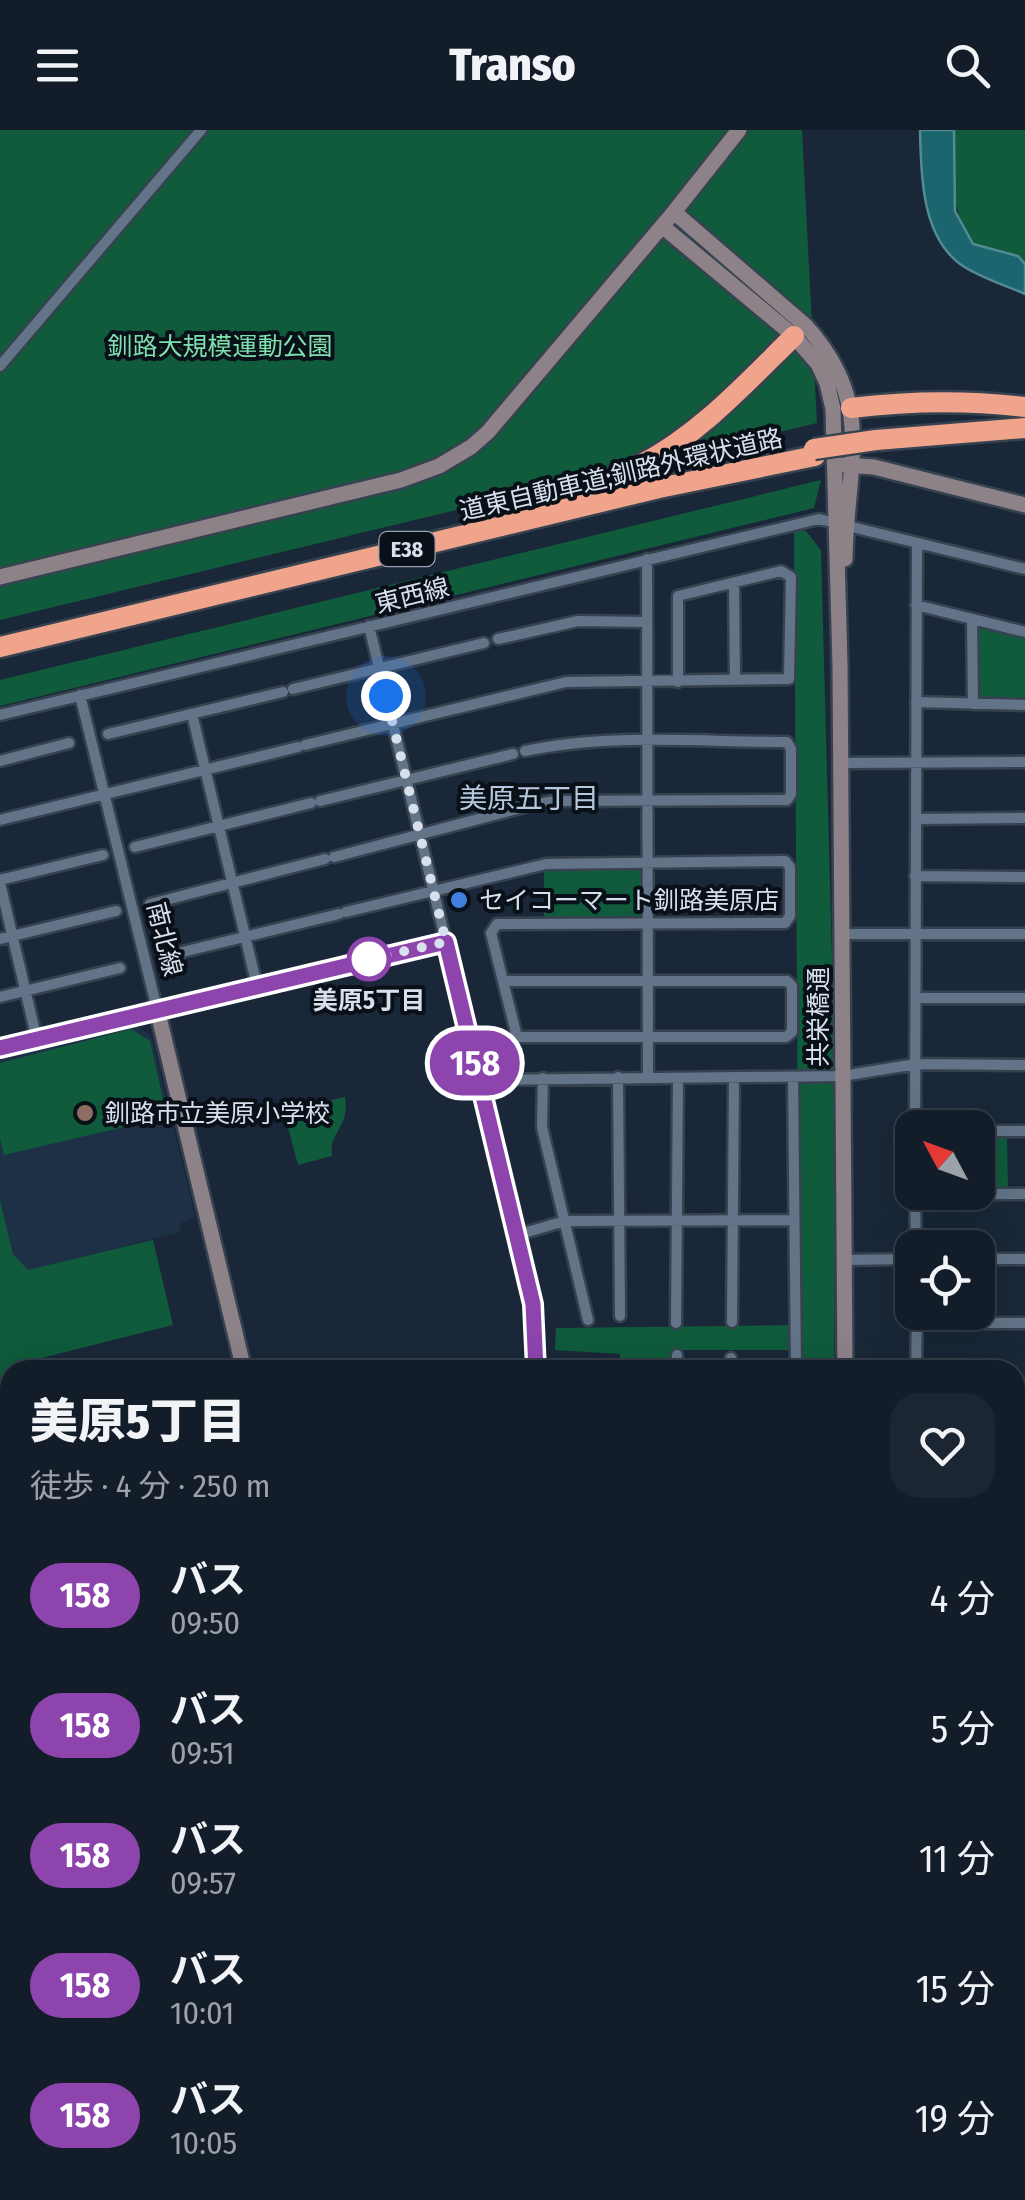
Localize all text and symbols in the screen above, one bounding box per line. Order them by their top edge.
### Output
icon: menu [30,38,85,93]
text: Transo [449,38,576,92]
icon: search [940,38,995,93]
park label: 釧路大規模運動公園 [107,332,333,362]
street label: 道東自動車道;釧路外環状道路 [457,423,786,527]
road number: E38 [380,532,434,566]
street label: 東西線 [372,572,452,620]
your location [361,671,411,721]
district label: 美原五丁目 [459,782,599,815]
place label: セイコーマート釧路美原店 [479,886,779,916]
marker: セイコーマート釧路美原店 [448,889,470,911]
street label: 南北線 [140,899,188,979]
marker: 美原5丁目 [348,938,390,980]
street label: 共栄橋通 [804,967,834,1067]
place label: 美原5丁目 [313,986,425,1016]
line badge: 158 [418,1030,532,1096]
text: 158 [450,1042,500,1084]
place label: 釧路市立美原小学校 [105,1099,330,1129]
marker: 釧路市立美原小学校 [74,1102,96,1124]
north arrow [895,1110,995,1210]
map controls [895,1110,995,1330]
button: locate [895,1230,995,1330]
text: 美原5丁目 [30,1393,246,1451]
button: heart [890,1393,995,1498]
text: 徒歩 · 4 分 · 250 m [30,1467,270,1505]
text: バス [170,1557,246,1603]
text: 158 [60,1574,110,1616]
text: 4 分 [930,1576,995,1622]
text: 09:50 [170,1604,240,1642]
text: バス [170,1687,246,1733]
text: 158 [60,1704,110,1746]
text: 5 分 [931,1706,995,1752]
text: 09:51 [170,1734,234,1772]
text: バス [170,1817,246,1863]
text: 158 [60,1834,110,1876]
text: 11 分 [919,1836,995,1882]
text: 09:57 [170,1864,236,1902]
text: バス [170,1947,246,1993]
text: 158 [60,1964,110,2006]
text: 15 分 [916,1966,995,2012]
text: 10:01 [170,1994,234,2032]
text: バス [170,2077,246,2123]
text: 158 [60,2094,110,2136]
text: 19 分 [915,2096,995,2142]
text: 10:05 [170,2124,237,2162]

